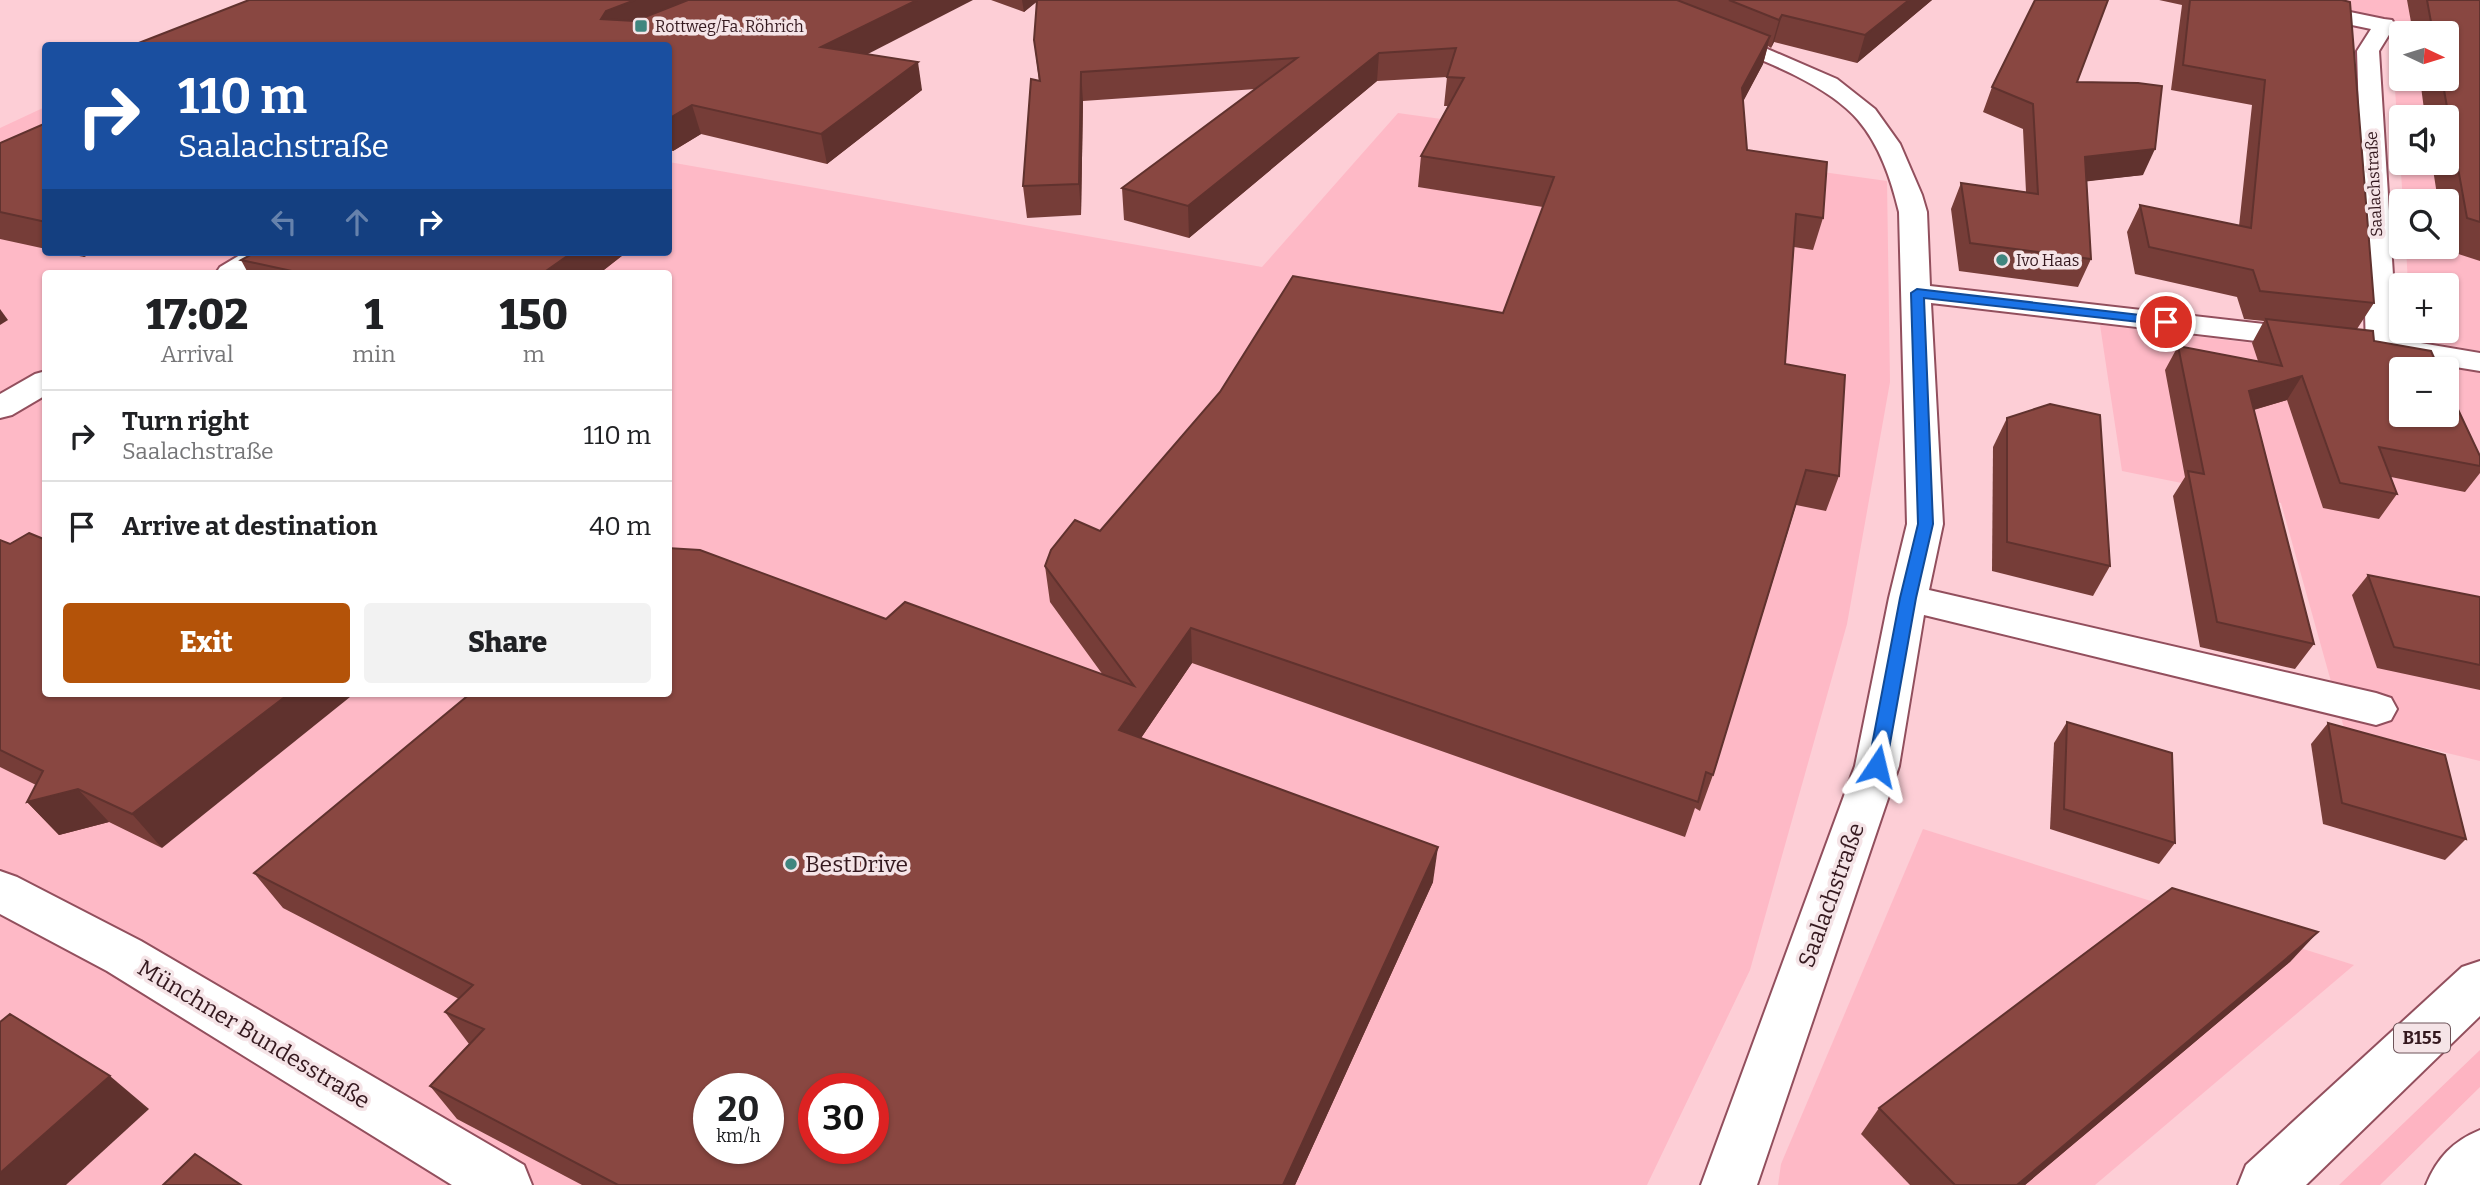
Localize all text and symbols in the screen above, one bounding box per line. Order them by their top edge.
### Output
place label: Rottweg/Fa. Röhrich [655,17,804,36]
marker: Rottweg/Fa. Röhrich [633,18,649,34]
north arrow [2389,21,2459,91]
map controls [2389,21,2459,427]
text: 110 m [178,67,307,126]
icon: right [63,70,154,161]
button: sound [2389,105,2459,175]
text: Saalachstraße [178,127,389,165]
street label: Saalachstraße [2362,131,2386,237]
button: search [2389,189,2459,259]
icon: left [265,203,303,241]
icon: ahead [338,203,376,241]
icon: right [411,203,449,241]
place label: Ivo Haas [2016,251,2079,270]
marker: Ivo Haas [1994,252,2010,268]
button: + [2389,273,2459,343]
text: 17:02 [146,290,248,340]
text: 1 [365,290,383,340]
text: 150 [500,290,568,340]
pin [2136,292,2196,352]
icon: arrive [2147,303,2185,341]
text: Arrival [161,340,234,368]
text: min [352,340,396,368]
text: m [523,340,545,368]
button: − [2389,357,2459,427]
text: Turn right [122,406,249,437]
icon: right [63,417,101,455]
text: 110 m [583,420,651,451]
text: Saalachstraße [122,437,274,465]
icon: arrive [63,508,101,546]
text: Arrive at destination [122,511,377,542]
text: 40 m [589,511,651,542]
button: Exit [63,603,350,683]
button: Share [364,603,651,683]
position arrow [1840,729,1914,803]
street label: Saalachstraße [1792,819,1870,971]
place label: BestDrive [805,850,908,878]
marker: BestDrive [783,856,799,872]
street label: Münchner Bundesstraße [133,953,375,1115]
road number: B155 [2394,1023,2450,1052]
speed limit sign: 30 [798,1073,889,1164]
text: 20 [718,1088,759,1130]
text: km/h [716,1125,761,1147]

